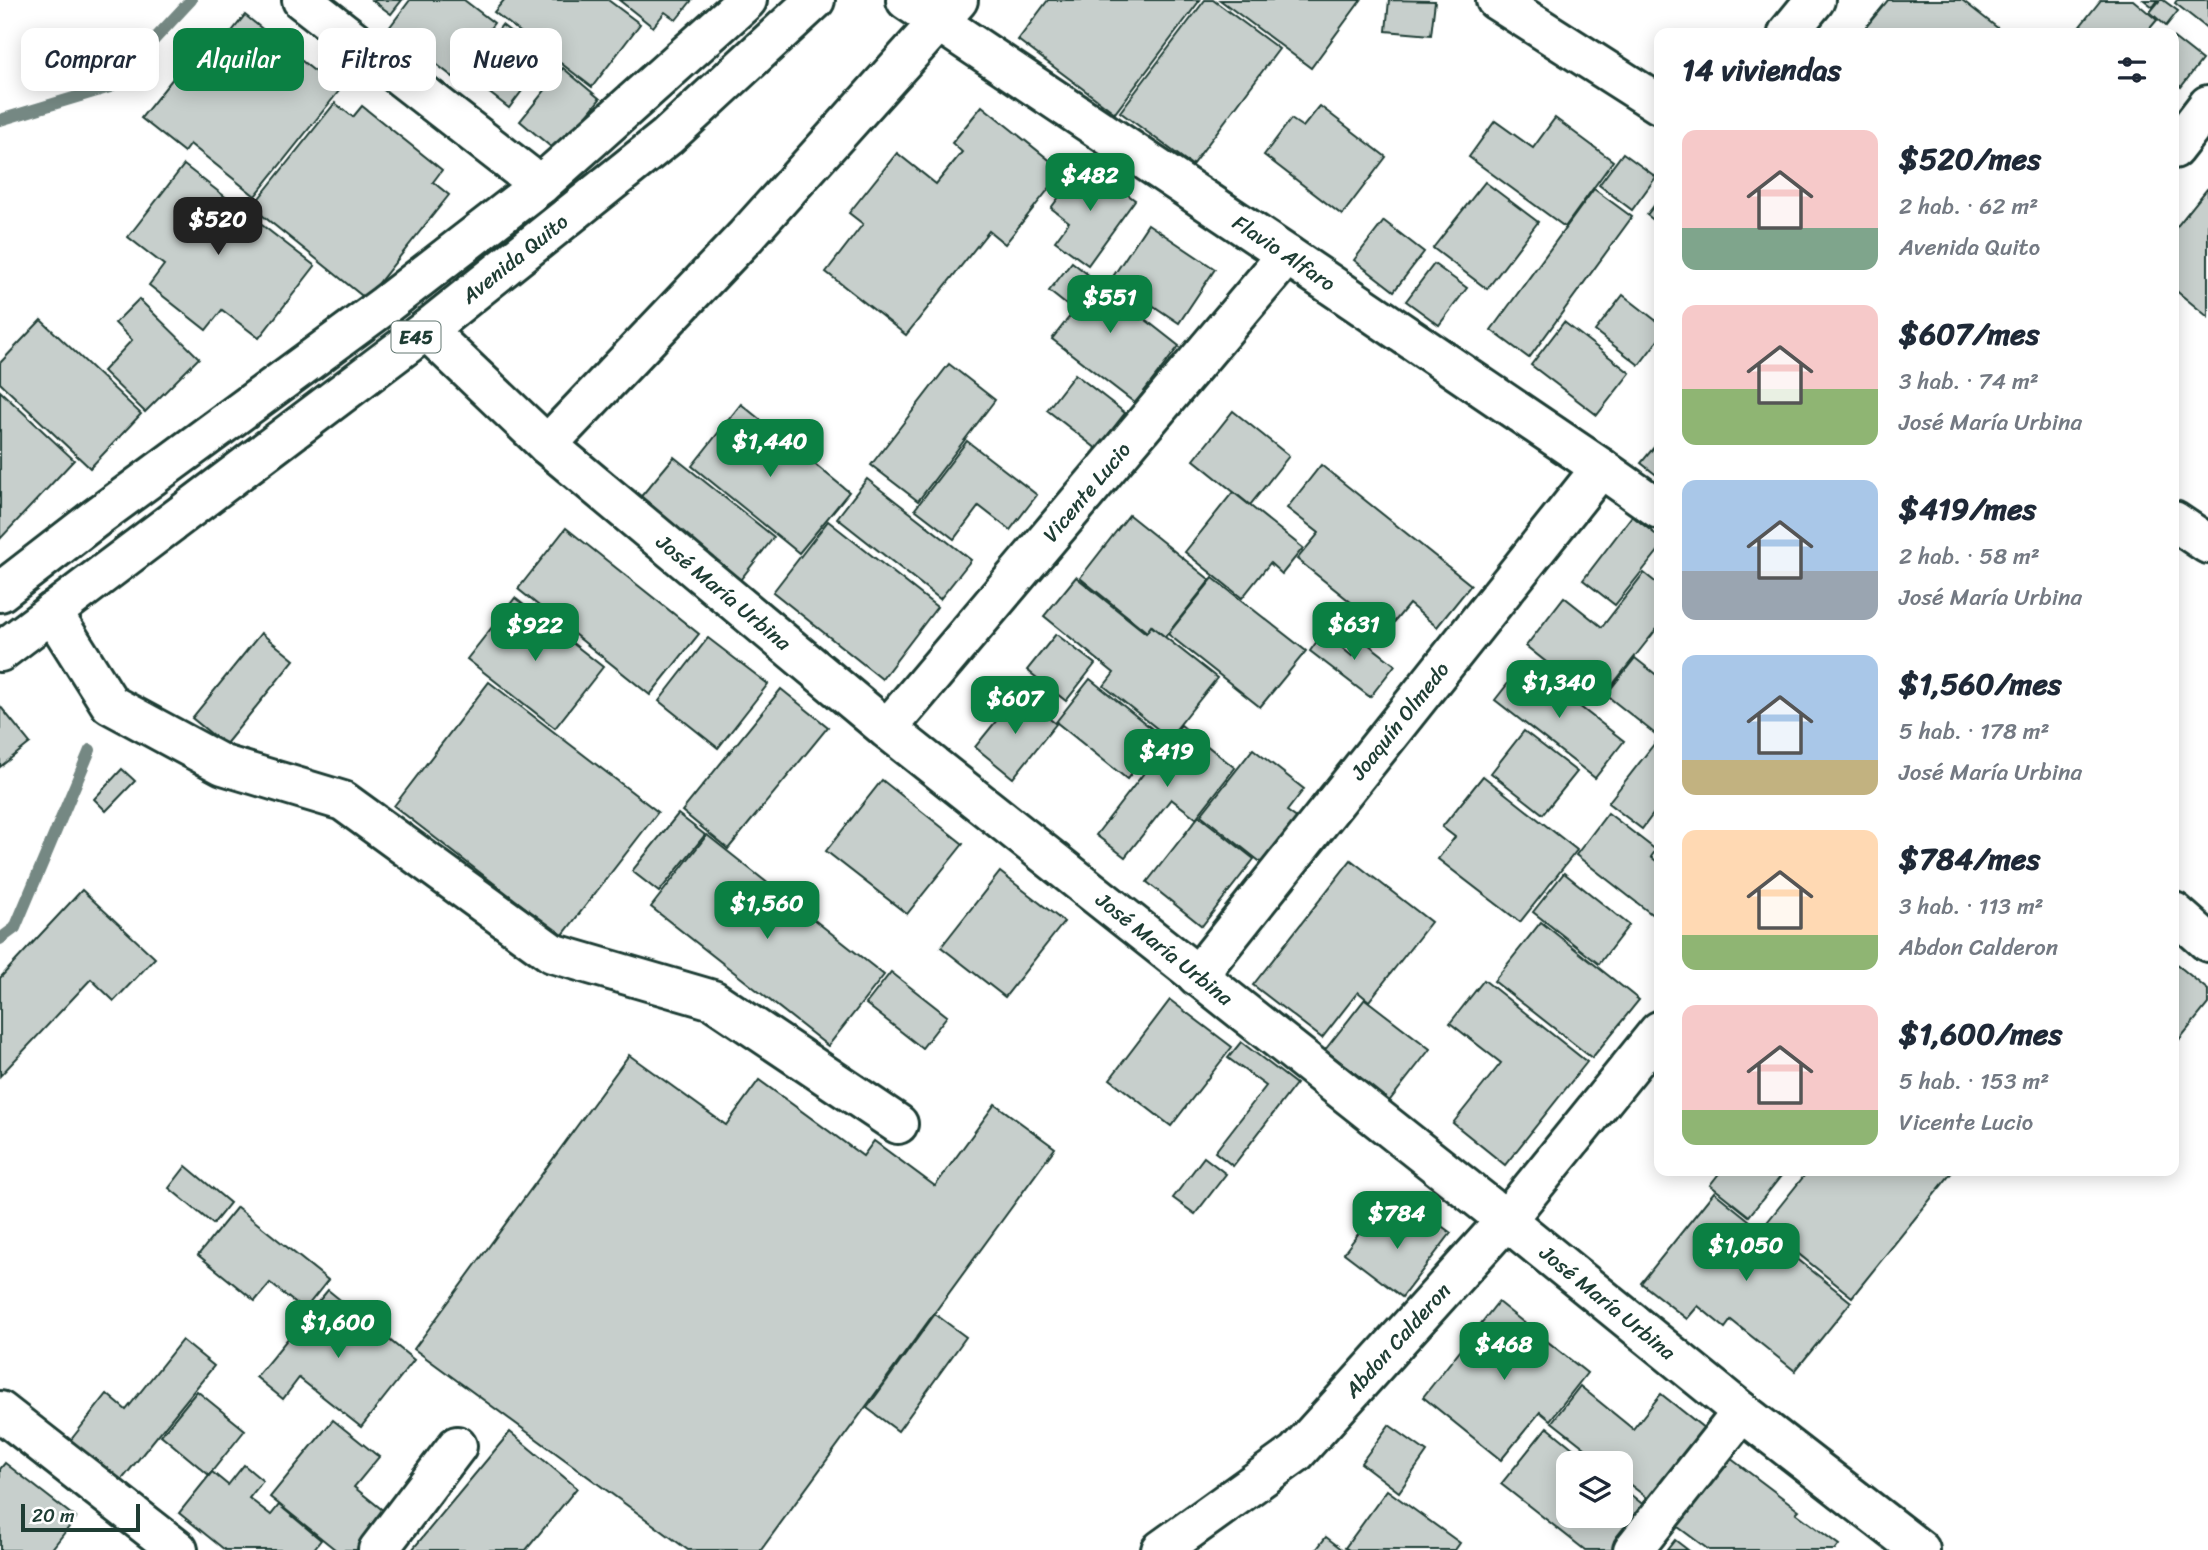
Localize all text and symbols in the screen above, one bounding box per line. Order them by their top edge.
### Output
chip: Comprar [21,28,159,91]
chip: Alquilar [173,28,304,91]
chip: Filtros [318,28,436,91]
chip: Nuevo [450,28,562,91]
text: 14 viviendas [1682,43,1841,97]
icon: filters [2113,51,2151,89]
text: $520/mes [1899,132,2041,186]
pin: $482 [1049,154,1131,213]
text: $482 [1062,155,1119,196]
icon: home [1738,158,1822,242]
text: 2 hab. · 62 m² [1899,186,2038,227]
pin: $520 [177,198,259,257]
text: $520 [189,199,247,240]
street label: Avenida Quito [452,204,577,314]
street label: Flavio Alfaro [1224,204,1344,302]
text: Avenida Quito [1899,227,2040,268]
pin: $551 [1069,276,1151,335]
text: $551 [1083,277,1137,318]
text: $607/mes [1899,307,2039,361]
road number: E45 [392,322,440,352]
icon: home [1738,333,1822,417]
text: 3 hab. · 74 m² [1899,361,2039,402]
text: José María Urbina [1899,402,2082,443]
pin: $1,440 [713,420,827,479]
text: $1,440 [733,421,807,462]
street label: Vicente Lucio [1033,433,1141,551]
text: $419/mes [1899,482,2036,536]
icon: home [1738,508,1822,592]
street label: José María Urbina [646,524,800,661]
text: 2 hab. · 58 m² [1899,536,2040,577]
text: José María Urbina [1899,577,2082,618]
pin: $631 [1313,602,1395,662]
pin: $922 [494,604,576,663]
text: $631 [1328,604,1380,645]
text: $922 [507,605,563,646]
street label: Joaquín Olmedo [1340,653,1460,790]
text: $1,560/mes [1899,657,2062,711]
pin: $1,340 [1502,660,1616,720]
text: $1,340 [1522,662,1596,703]
pin: $607 [974,676,1056,736]
text: $607 [987,678,1043,719]
icon: home [1738,683,1822,767]
text: 5 hab. · 178 m² [1899,711,2050,752]
pin: $419 [1126,730,1208,789]
text: $419 [1140,731,1194,772]
text: José María Urbina [1899,752,2082,793]
text: $784/mes [1899,832,2040,886]
icon: home [1738,858,1822,942]
pin: $1,560 [710,881,824,941]
street label: José María Urbina [1086,882,1242,1016]
text: $1,560 [730,883,804,924]
text: 3 hab. · 113 m² [1899,886,2044,927]
text: Abdon Calderon [1899,927,2058,968]
text: $1,600/mes [1899,1007,2062,1061]
icon: home [1738,1033,1822,1117]
text: 5 hab. · 153 m² [1899,1061,2049,1102]
text: Vicente Lucio [1899,1102,2033,1143]
pin: $784 [1356,1192,1438,1251]
text: $784 [1369,1193,1425,1234]
pin: $1,050 [1689,1224,1803,1283]
text: $1,050 [1709,1225,1783,1266]
street label: José María Urbina [1530,1235,1685,1370]
street label: Abdon Calderon [1334,1274,1460,1408]
pin: $1,600 [281,1300,395,1360]
text: $1,600 [301,1302,375,1343]
pin: $468 [1463,1322,1545,1382]
text: $468 [1476,1324,1532,1365]
map controls [1556,1451,1633,1528]
button: layers [1556,1451,1633,1528]
text: 20 m [32,1499,75,1532]
scale bar [21,1501,140,1533]

